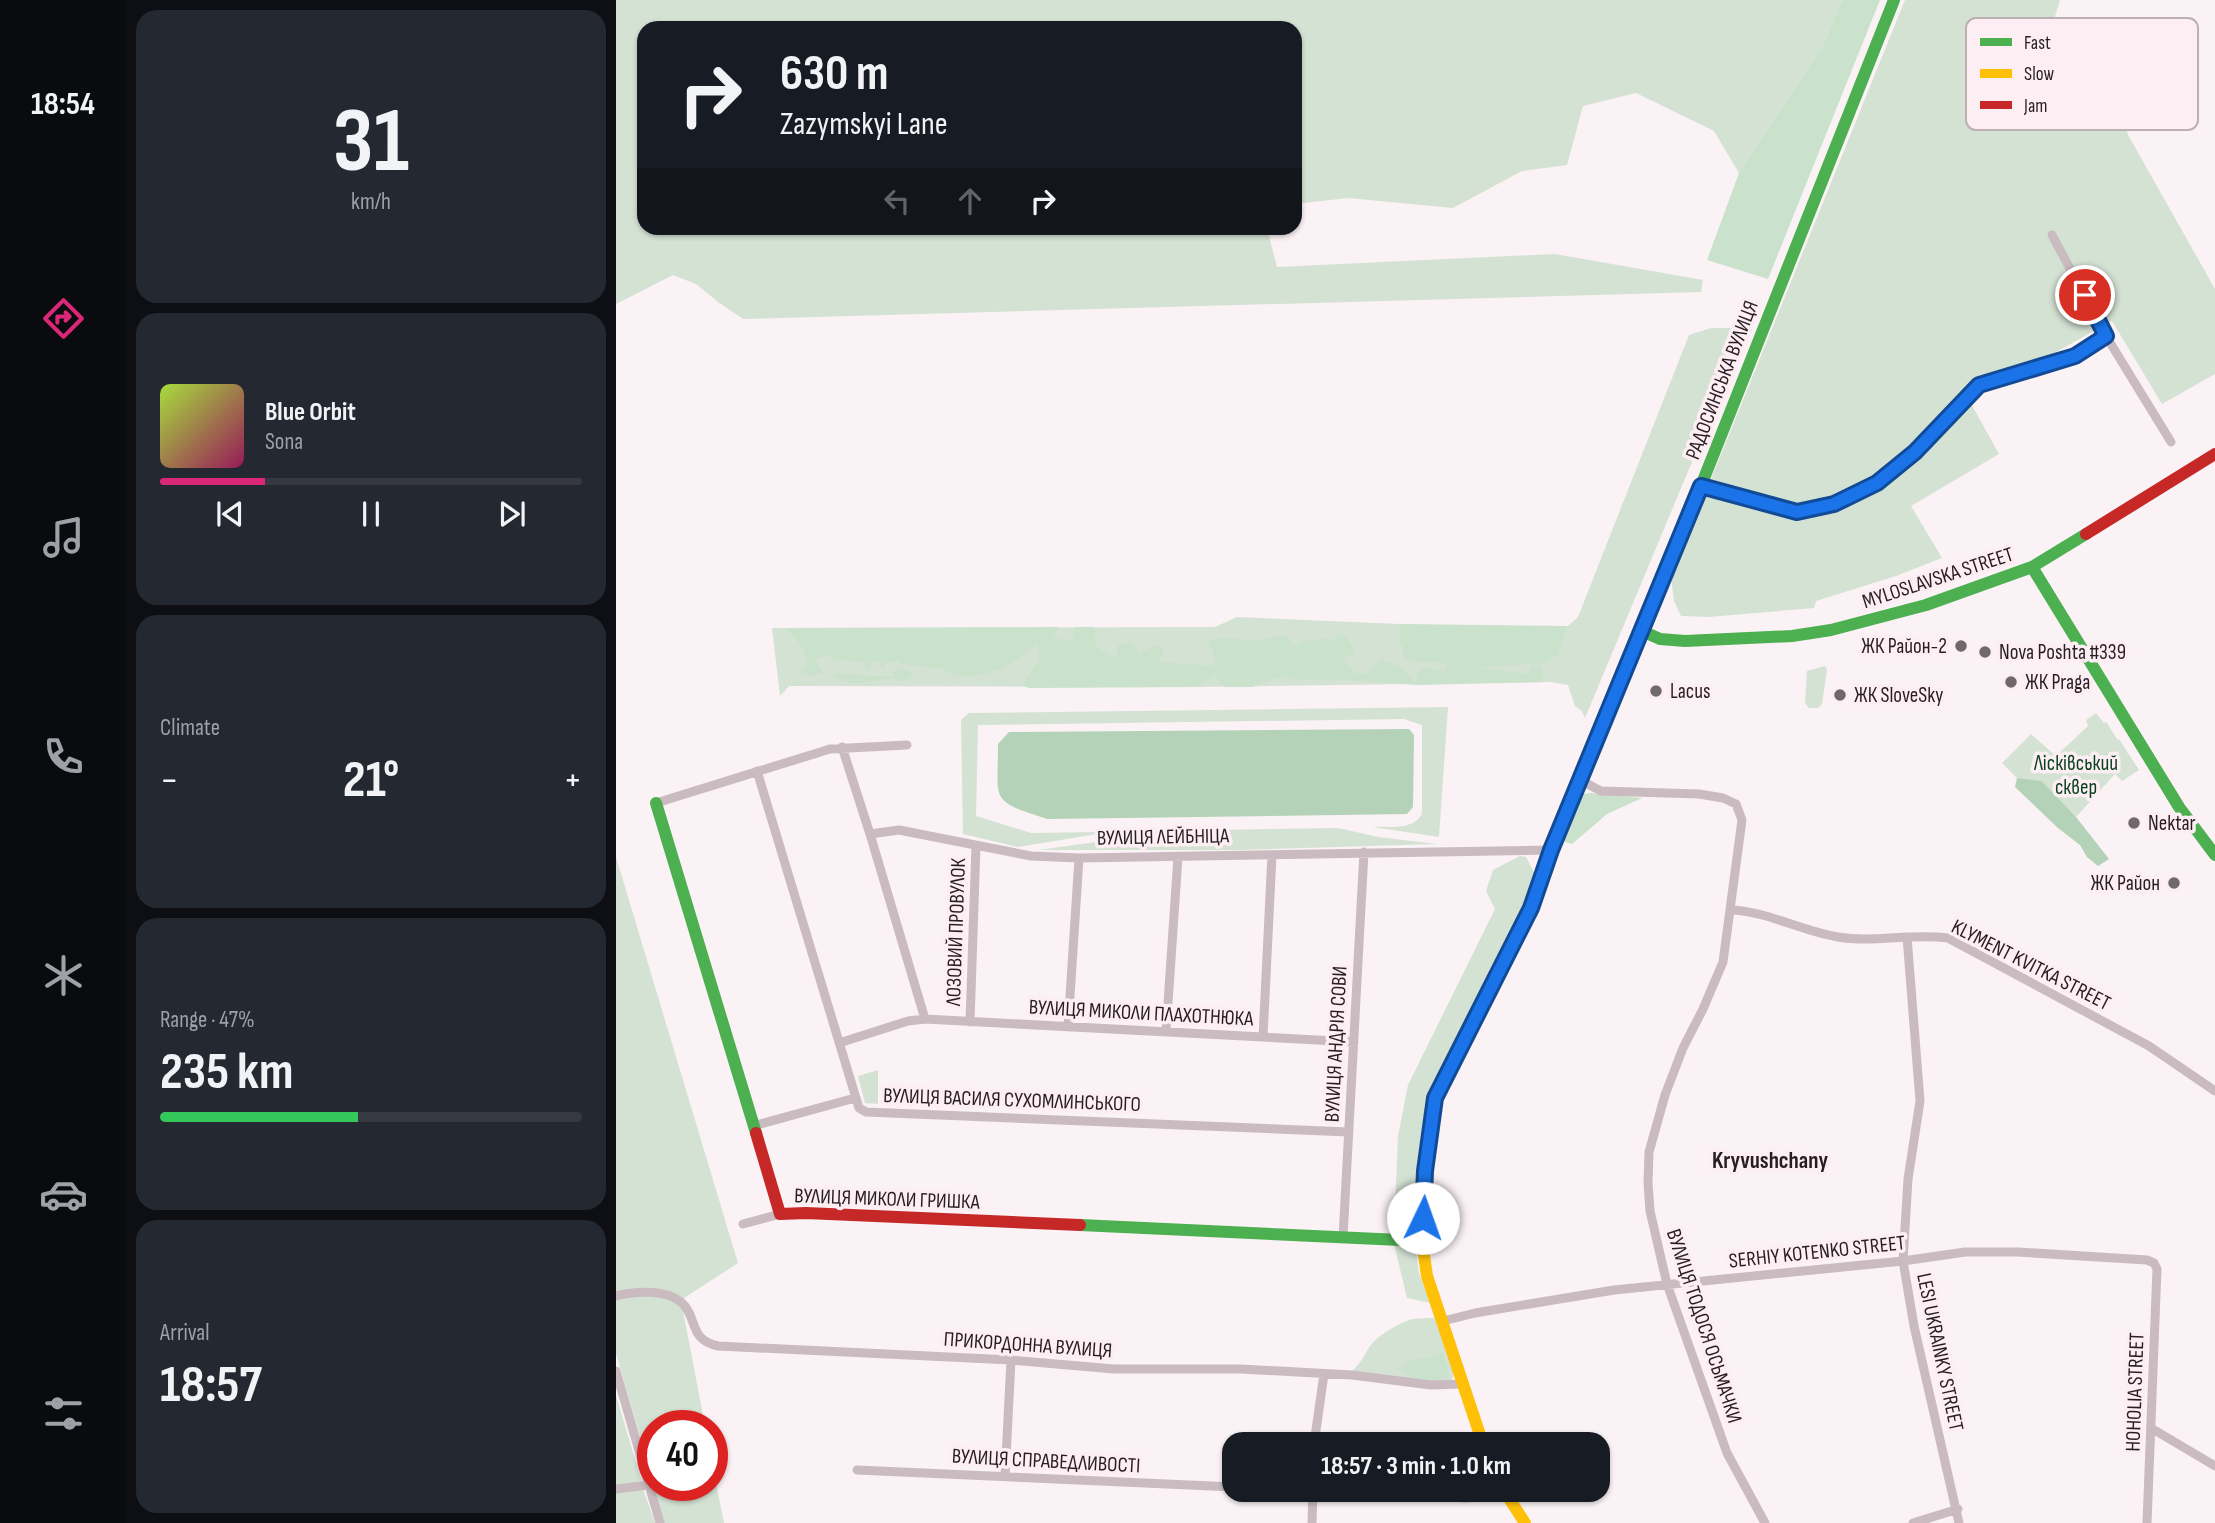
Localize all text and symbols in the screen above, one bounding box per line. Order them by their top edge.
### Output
legend [1966,18,2198,130]
text: Fast [2024,32,2051,55]
text: 630 m [780,45,889,104]
icon: right [665,49,756,140]
text: Slow [2024,63,2054,86]
text: 18:54 [31,85,95,124]
text: 31 [333,88,409,197]
text: Jam [2023,95,2047,118]
text: Zazymskyi Lane [780,105,948,144]
icon: left [878,182,916,220]
icon: ahead [951,182,989,220]
icon: right [1024,182,1062,220]
text: km/h [351,188,391,216]
pin [2055,265,2115,325]
icon: arrive [2066,276,2104,314]
icon: directions [39,294,88,343]
street label: РАДОСИНСЬКА ВУЛИЦЯ [1680,297,1764,463]
text: Blue Orbit [265,397,356,428]
text: Sona [265,428,303,456]
icon: previous [211,495,249,533]
icon: pause [352,495,390,533]
icon: next [493,495,531,533]
icon: music [39,513,88,562]
street label: MYLOSLAVSKA STREET [1859,542,2017,614]
place label: ЖК Район-2 [1861,634,1947,659]
marker: ЖК Район-2 [1953,638,1969,654]
place label: Nova Poshta #339 [1999,640,2126,665]
marker: Nova Poshta #339 [1977,644,1993,660]
place label: ЖК Praga [2025,670,2090,695]
marker: ЖК Praga [2003,674,2019,690]
place label: Lacus [1670,679,1711,704]
marker: Lacus [1648,683,1664,699]
place label: ЖК SloveSky [1854,683,1943,708]
marker: ЖК SloveSky [1832,687,1848,703]
text: Climate [160,714,220,742]
icon: phone [39,732,88,781]
text: 21° [343,749,399,812]
park label: Лісківський сквер [2033,751,2118,800]
text: − [160,758,179,803]
text: + [563,758,582,803]
place label: Nektar [2148,811,2196,836]
marker: Nektar [2126,815,2142,831]
street label: ВУЛИЦЯ ЛЕЙБНІЦА [1097,823,1230,851]
street label: ЛОЗОВИЙ ПРОВУЛОК [941,857,971,1007]
place label: ЖК Район [2091,871,2160,896]
marker: ЖК Район [2166,875,2182,891]
street label: KLYMENT KVITKA STREET [1947,914,2115,1016]
icon: climate [39,951,88,1000]
street label: ВУЛИЦЯ АНДРІЯ СОВИ [1319,965,1353,1123]
street label: ВУЛИЦЯ МИКОЛИ ПЛАХОТНЮКА [1028,995,1255,1031]
text: Range · 47% [160,1006,255,1034]
text: 235 km [160,1041,294,1104]
street label: ВУЛИЦЯ ВАСИЛЯ СУХОМЛИНСЬКОГО [883,1083,1141,1117]
district label: Kryvushchany [1712,1147,1828,1175]
icon: car [39,1170,88,1219]
position arrow [1386,1181,1460,1255]
street label: ВУЛИЦЯ МИКОЛИ ГРИШКА [794,1183,981,1215]
street label: ВУЛИЦЯ ТОДОСЯ ОСЬМАЧКИ [1661,1226,1747,1426]
street label: SERHIY KOTENKO STREET [1728,1230,1907,1274]
street label: LESI UKRAINKY STREET [1911,1271,1969,1434]
text: Arrival [160,1319,209,1347]
street label: ПРИКОРДОННА ВУЛИЦЯ [943,1327,1113,1363]
street label: HOHOLIA STREET [2120,1331,2150,1452]
text: 18:57 [160,1354,262,1417]
icon: filters [39,1389,88,1438]
speed limit sign: 40 [637,1410,728,1501]
street label: ВУЛИЦЯ СПРАВЕДЛИВОСТІ [951,1444,1141,1478]
text: 18:57 · 3 min · 1.0 km [1321,1451,1511,1482]

